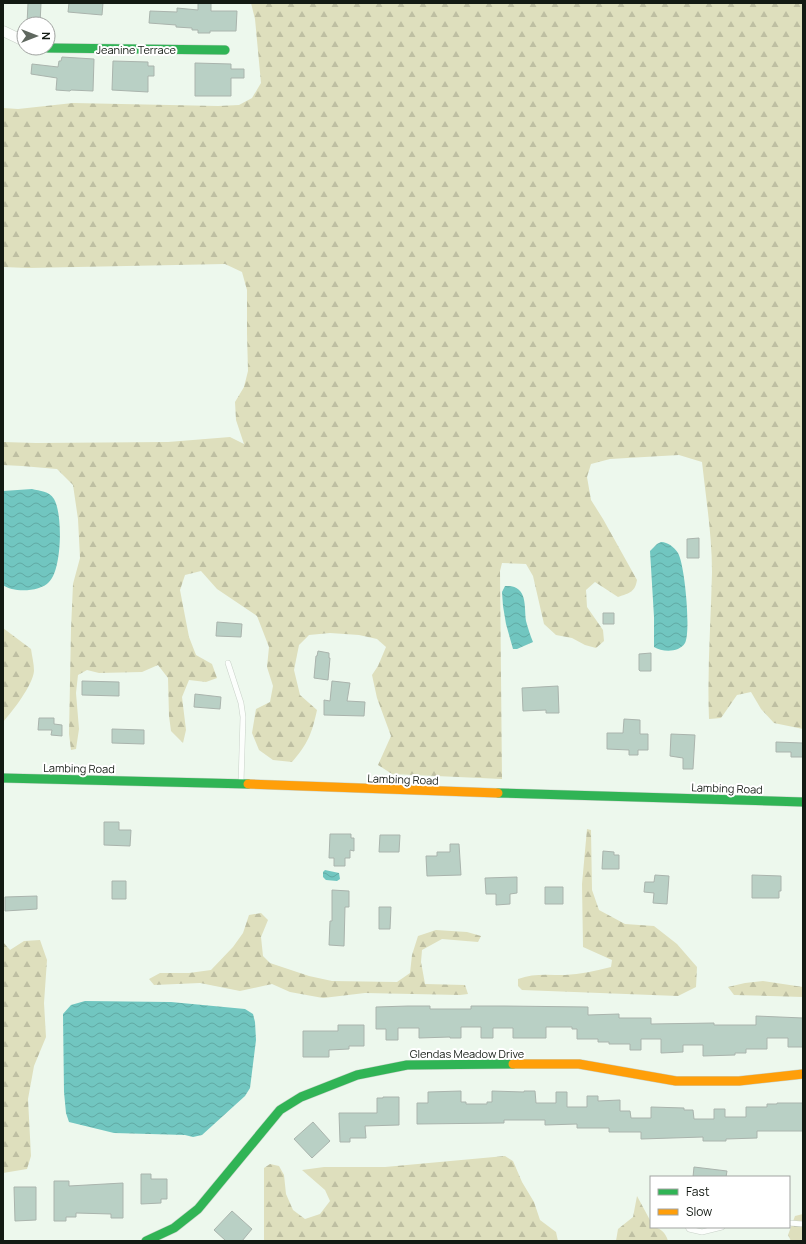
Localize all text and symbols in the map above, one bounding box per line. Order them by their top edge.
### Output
north arrow [16,16,56,56]
text: N [39,32,54,40]
street label: Jeanine Terrace [96,42,177,57]
street label: Lambing Road [43,760,115,776]
street label: Lambing Road [367,770,439,788]
street label: Lambing Road [691,779,763,797]
street label: Glendas Meadow Drive [410,1046,525,1061]
legend [650,1176,790,1228]
text: Fast [686,1183,710,1200]
text: Slow [686,1203,712,1220]

